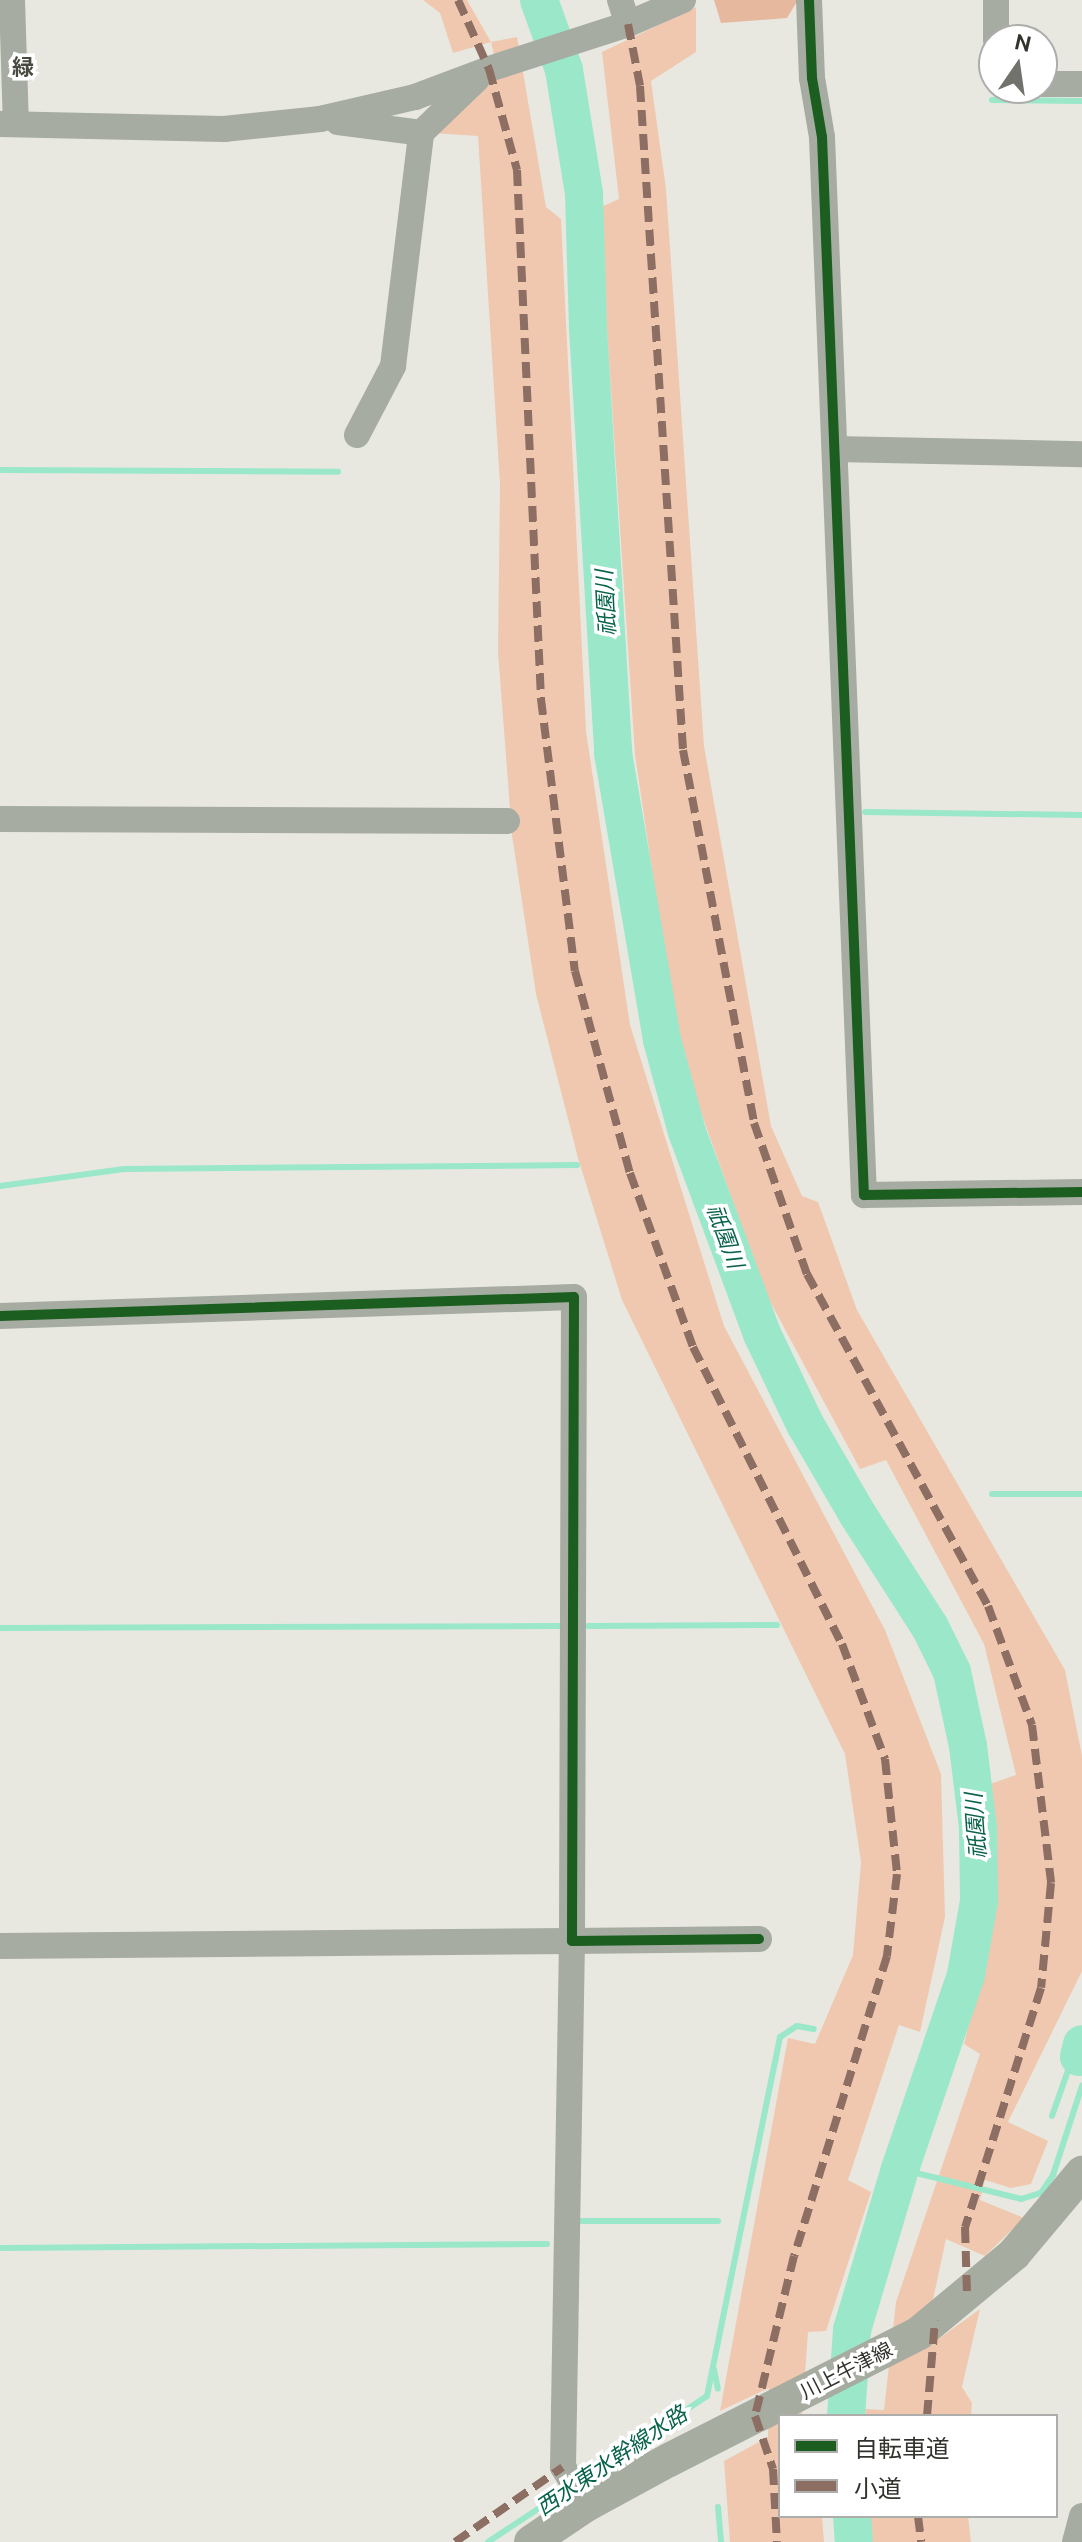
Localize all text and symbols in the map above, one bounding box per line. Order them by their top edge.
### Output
north arrow [978,24,1058,104]
text: N [1012,28,1034,56]
district label: 緑 [12,54,34,80]
water label: 祇園川 [590,569,620,637]
water label: 祇園川 [702,1200,750,1272]
water label: 祇園川 [960,1792,990,1860]
street label: 川上牛津線 [796,2337,896,2403]
water label: 西水東水幹線水路 [531,2400,691,2520]
legend [778,2414,1058,2518]
text: 自転車道 [854,2435,950,2462]
text: 小道 [854,2475,902,2502]

